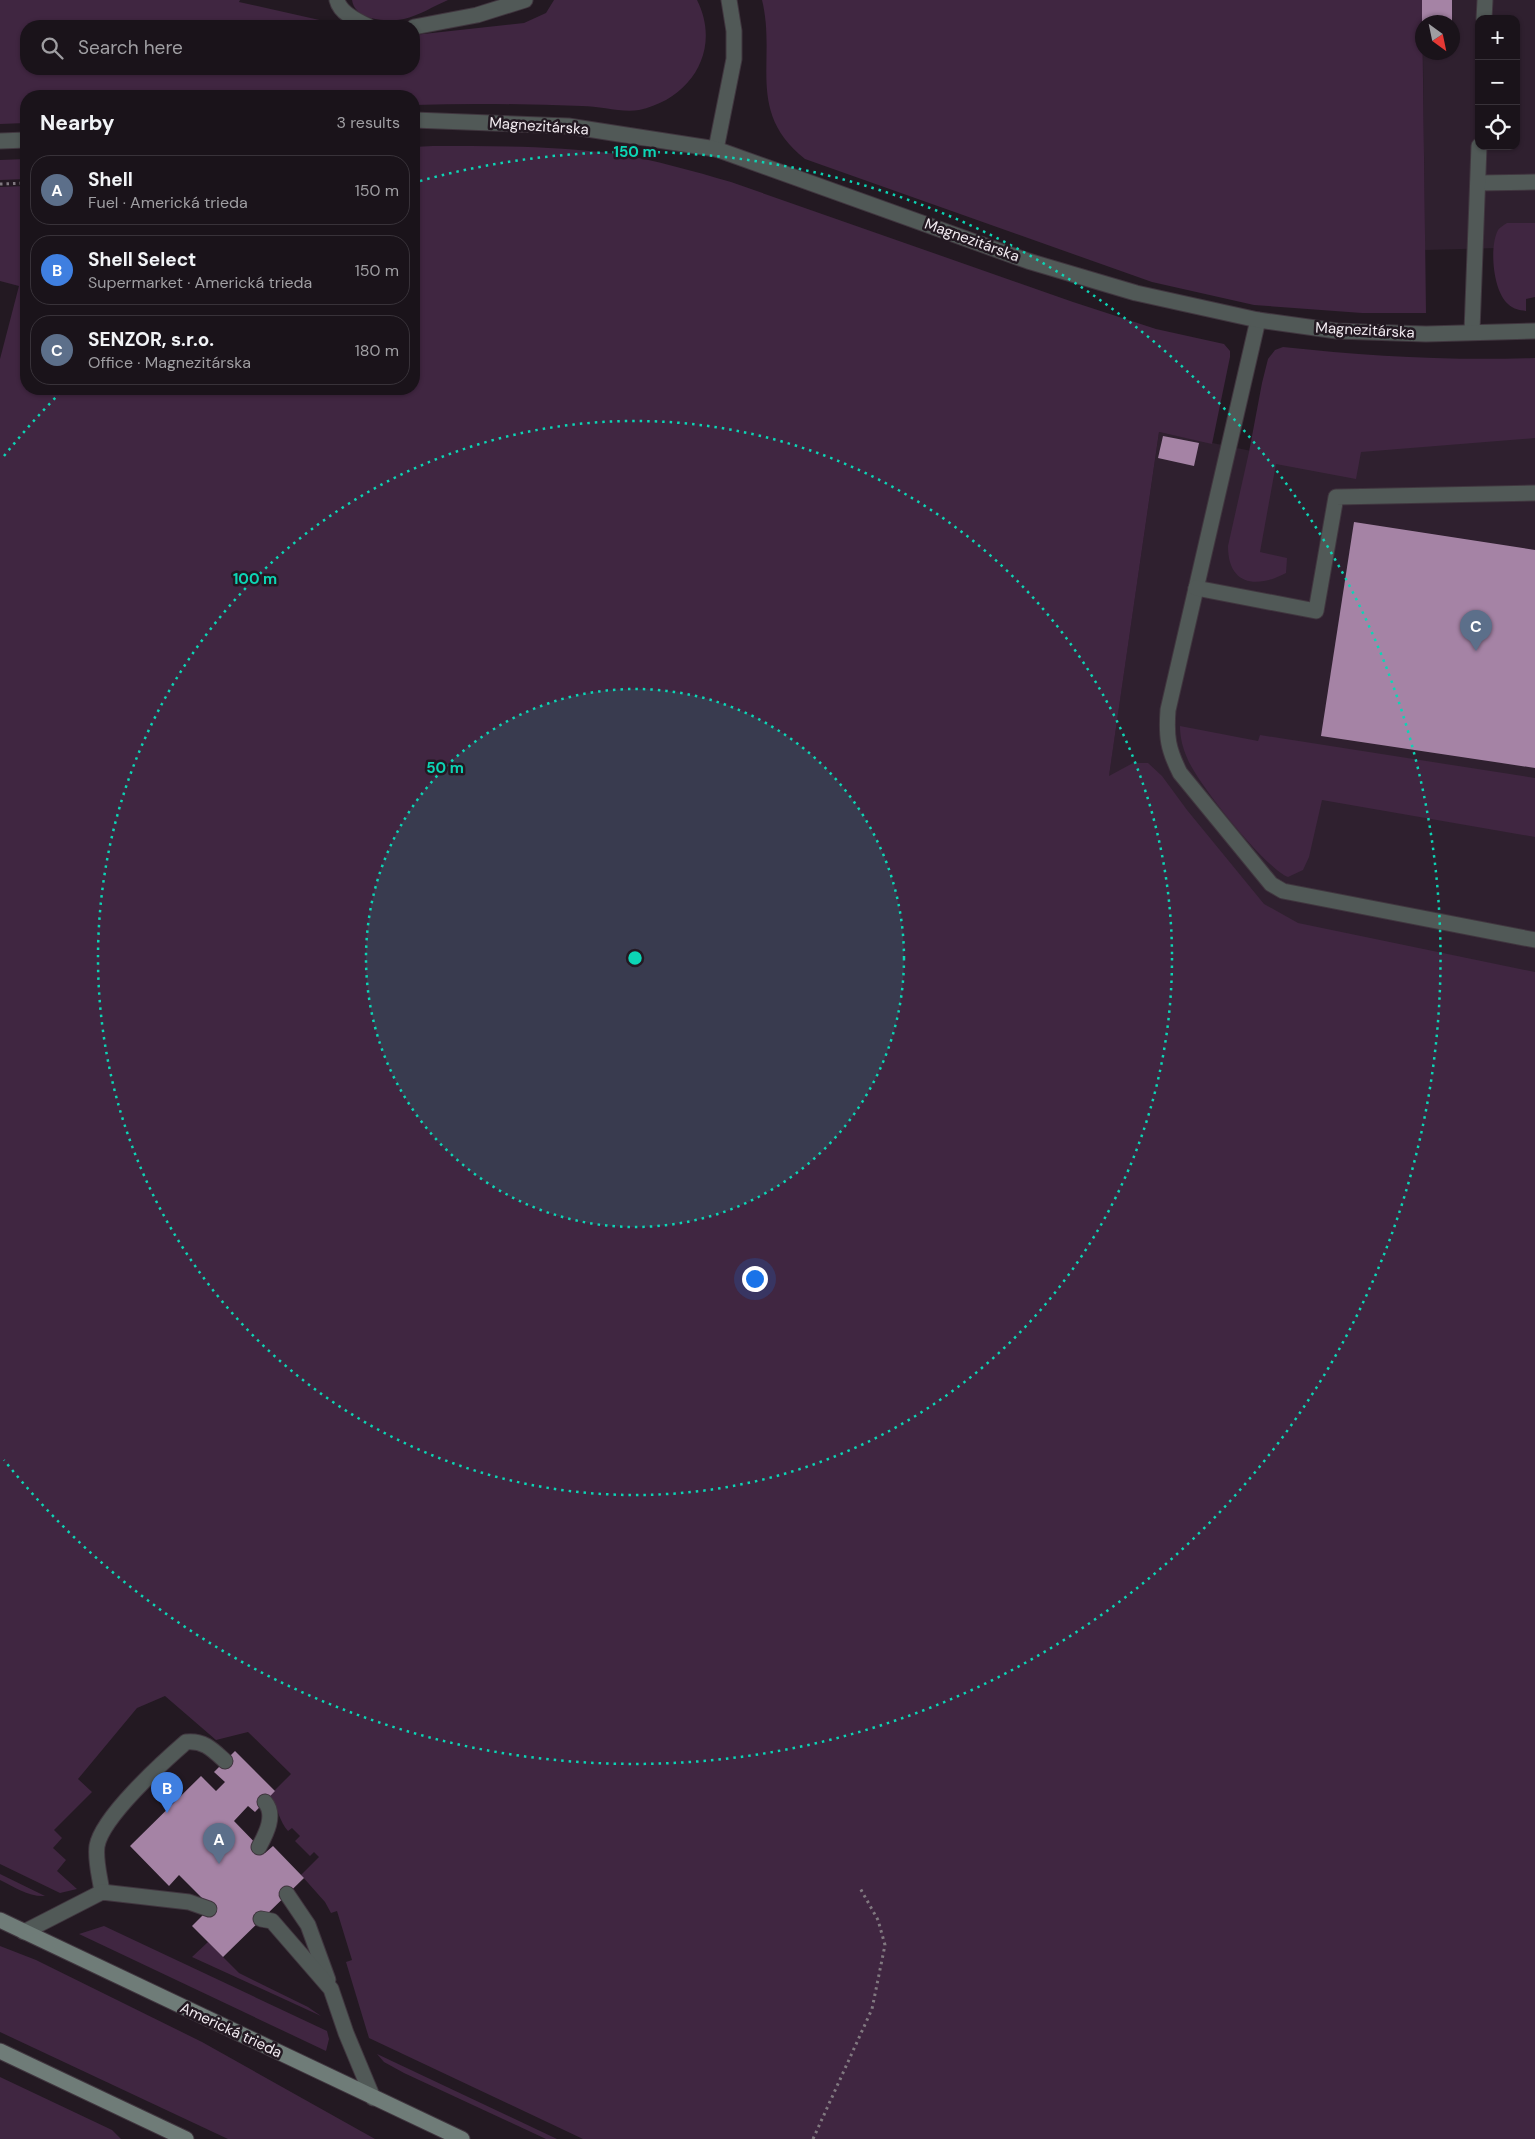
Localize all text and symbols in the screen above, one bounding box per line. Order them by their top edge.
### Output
north arrow [1415,15,1460,60]
map controls [1475,15,1520,150]
button: + [1475,15,1520,60]
search box [20,20,420,75]
icon: search [38,34,66,62]
text: Search here [78,35,183,60]
button: − [1475,60,1520,105]
button: locate [1475,105,1520,150]
text: Nearby [40,109,114,137]
text: 3 results [337,112,400,133]
street label: Magnezitárska [489,113,589,139]
text: 150 m [614,142,657,162]
text: Shell [88,167,133,192]
text: A [51,180,63,201]
text: 150 m [355,180,399,201]
text: Fuel · Americká trieda [88,192,248,213]
street label: Magnezitárska [922,214,1022,266]
text: Shell Select [88,247,196,272]
text: B [52,260,62,281]
text: 150 m [355,260,399,281]
text: Supermarket · Americká trieda [88,272,312,293]
street label: Magnezitárska [1315,317,1415,343]
text: SENZOR, s.r.o. [88,327,214,352]
text: C [51,340,63,361]
text: 180 m [355,340,399,361]
text: Office · Magnezitárska [88,352,251,373]
text: 100 m [233,569,277,589]
pin: C [1460,610,1492,651]
text: 50 m [426,758,464,778]
centre of rings [626,949,644,967]
your location [742,1266,768,1292]
pin: B [151,1772,183,1813]
pin: A [203,1823,235,1864]
street label: Americká trieda [177,1998,285,2062]

